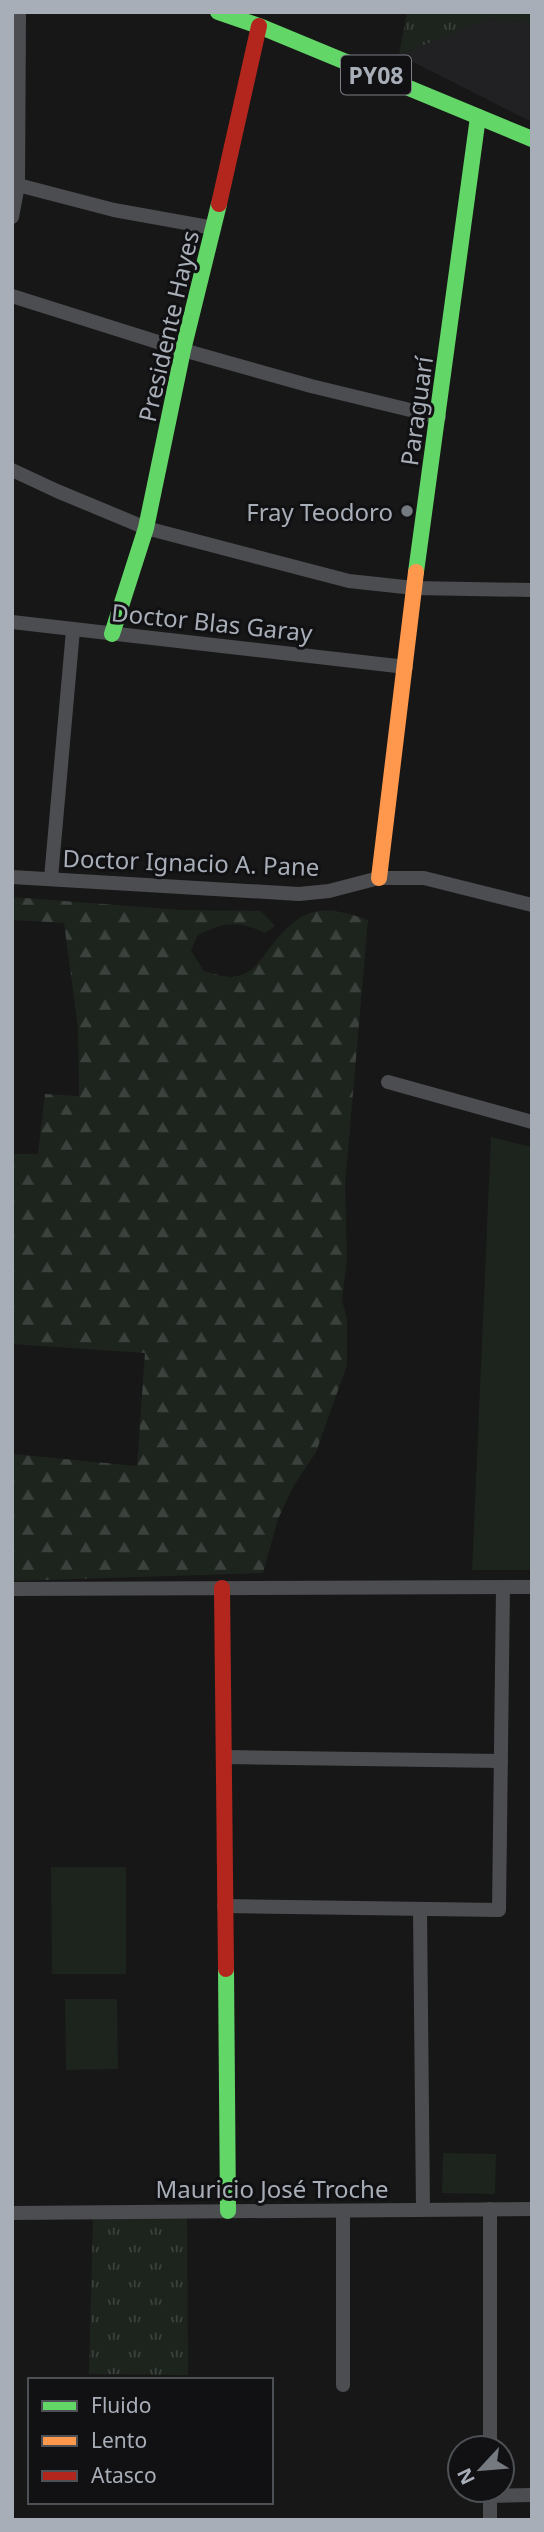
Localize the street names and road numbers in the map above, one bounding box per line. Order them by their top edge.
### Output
road number: PY08 [341,55,411,94]
street label: Presidente Hayes [130,227,206,425]
street label: Paraguarí [392,353,440,468]
street label: Doctor Blas Garay [110,595,315,649]
street label: Doctor Ignacio A. Pane [62,841,320,883]
street label: Mauricio José Troche [156,2172,388,2205]

